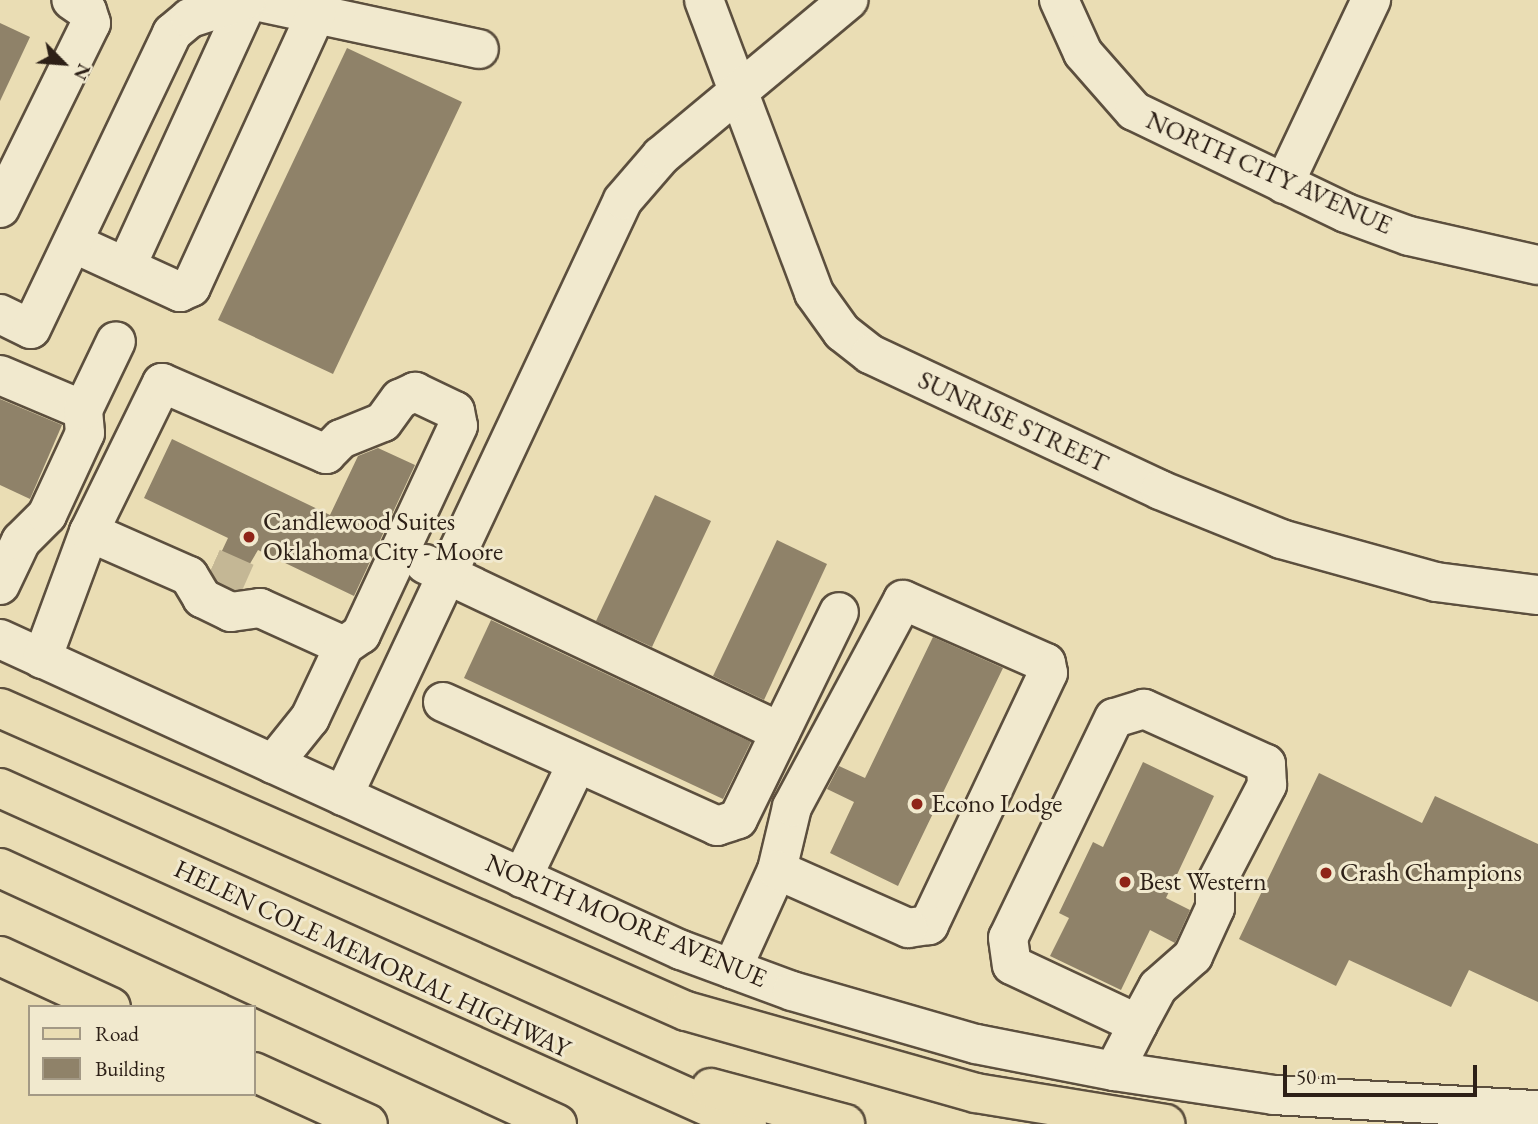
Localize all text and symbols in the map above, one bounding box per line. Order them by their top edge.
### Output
north arrow [28,28,98,98]
text: N [68,60,97,84]
street label: NORTH CITY AVENUE [1141,105,1397,241]
street label: SUNRISE STREET [913,364,1113,480]
place label: Candlewood Suites Oklahoma City - Moore [263,506,503,568]
marker: Candlewood Suites Oklahoma City - Moore [241,529,257,545]
place label: Econo Lodge [931,788,1062,820]
marker: Econo Lodge [909,796,925,812]
street label: NORTH MOORE AVENUE [481,848,771,994]
street label: HELEN COLE MEMORIAL HIGHWAY [169,853,575,1065]
place label: Crash Champions [1340,857,1522,889]
marker: Crash Champions [1318,865,1334,881]
place label: Best Western [1139,866,1267,898]
marker: Best Western [1117,874,1133,890]
legend [28,1005,256,1096]
text: Road [95,1020,139,1047]
scale bar [1286,1050,1480,1094]
text: Building [95,1055,165,1082]
text: 50 m [1296,1063,1337,1090]

